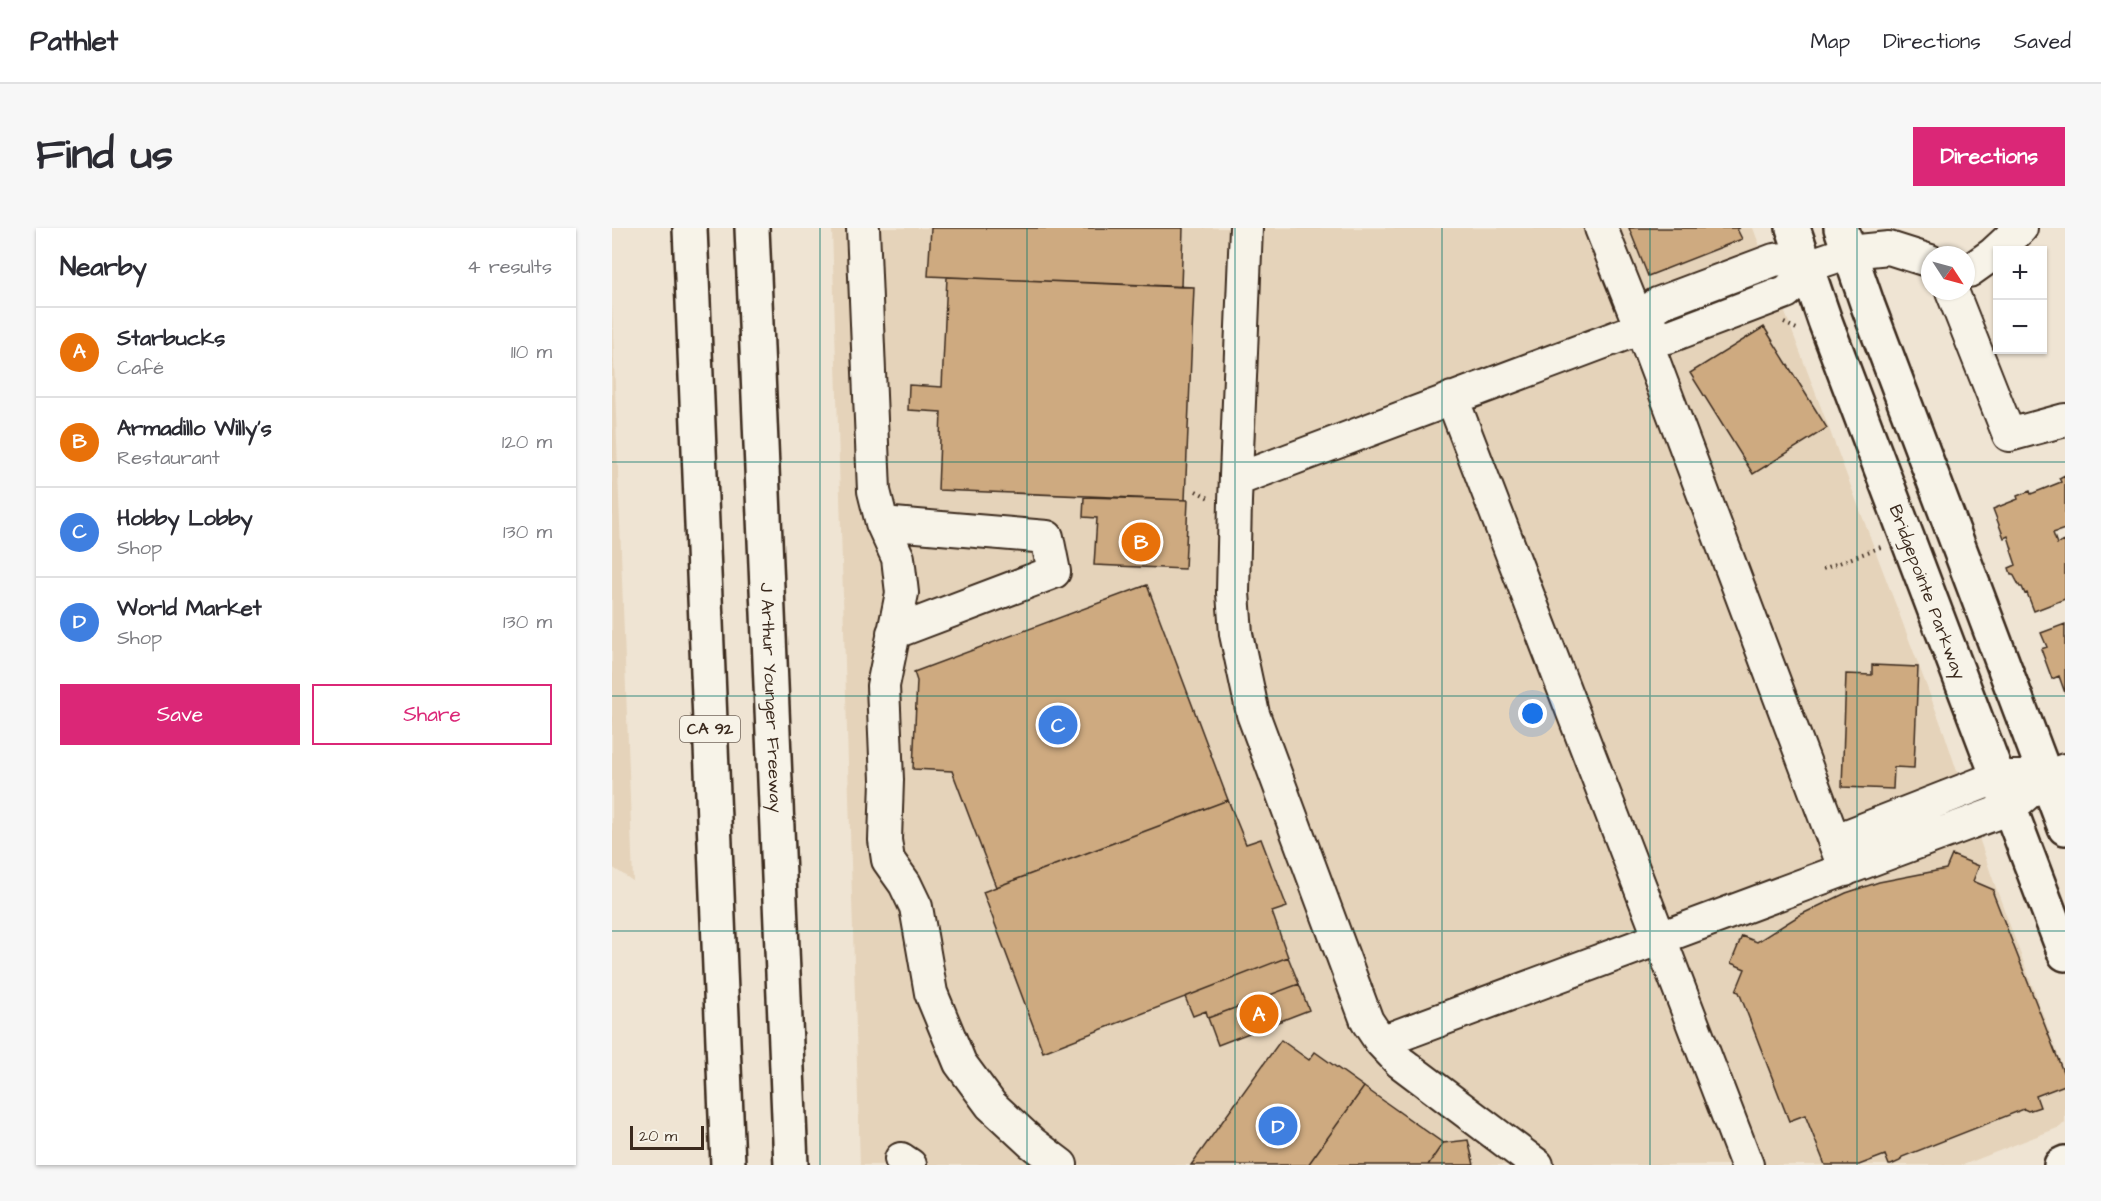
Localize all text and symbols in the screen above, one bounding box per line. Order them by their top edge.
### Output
text: Pathlet [30,22,118,61]
text: Map [1810,27,1850,56]
text: Directions [1883,27,1981,56]
text: Saved [2014,27,2071,56]
text: Find us [36,127,173,185]
button: Directions [1913,127,2065,186]
north arrow [1921,246,1975,300]
map controls [1993,246,2047,354]
button: + [1993,246,2047,300]
text: Nearby [60,249,147,285]
text: 4 results [467,253,552,281]
button: − [1993,300,2047,354]
text: Starbucks [117,323,225,354]
text: A [73,338,86,366]
text: 110 m [511,338,552,366]
text: Café [117,354,164,382]
text: Armadillo Willy's [117,413,272,444]
text: B [72,428,87,456]
text: 120 m [502,428,552,456]
text: Restaurant [117,444,220,472]
street label: Bridgepointe Parkway [1883,501,1972,683]
text: Hobby Lobby [117,503,253,534]
text: C [72,518,87,546]
text: 130 m [503,518,552,546]
pin: B [1122,520,1160,564]
text: Shop [117,534,162,562]
street label: J Arthur Younger Freeway [754,582,789,813]
text: World Market [117,593,262,624]
text: D [73,608,86,636]
text: 130 m [503,608,552,636]
text: Shop [117,624,162,652]
button: Save [60,684,300,745]
button: Share [312,684,552,745]
your location [1518,699,1547,728]
pin: C [1038,702,1078,748]
road number: CA 92 [680,716,740,742]
pin: A [1240,992,1278,1036]
pin: D [1258,1104,1298,1148]
scale bar [630,1123,704,1150]
text: 20 m [639,1125,677,1147]

